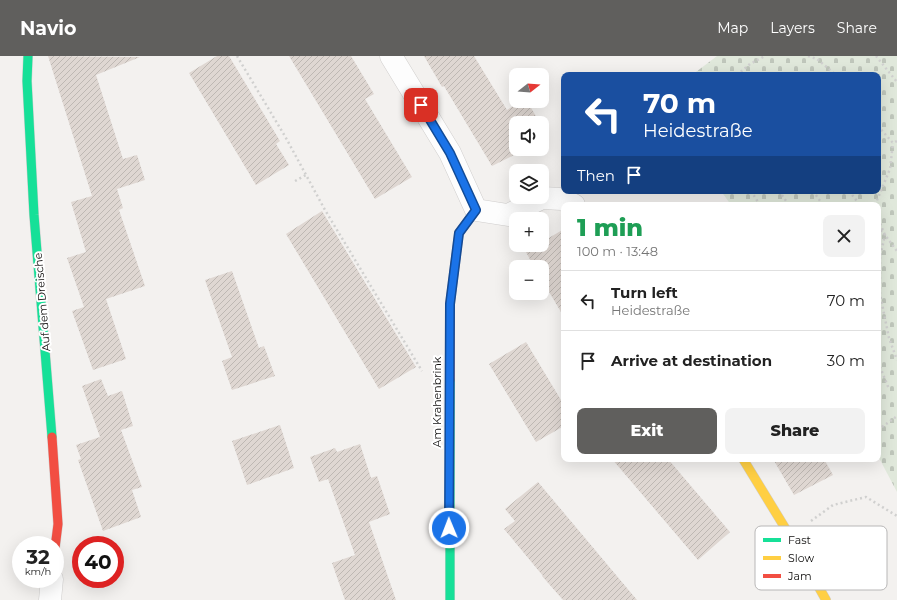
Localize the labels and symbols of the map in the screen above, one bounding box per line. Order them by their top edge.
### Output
north arrow [509,68,549,108]
pin [404,88,438,122]
street label: Auf dem Dreische [31,252,53,352]
street label: Am Krahenbrink [430,356,444,447]
position arrow [428,507,470,549]
legend [755,526,887,590]
text: Fast [788,533,812,547]
speed limit sign: 40 [72,536,124,588]
text: Slow [788,551,814,565]
text: Jam [787,569,812,583]

